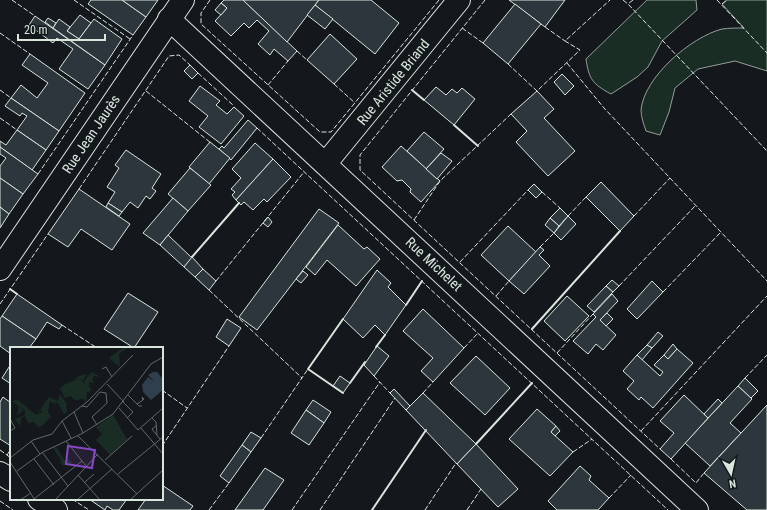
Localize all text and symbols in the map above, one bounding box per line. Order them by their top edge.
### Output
scale bar [18,16,105,42]
text: 20 m [24,23,48,37]
street label: Rue Aristide Briand [354,36,432,128]
street label: Rue Jean Jaurès [59,92,123,176]
street label: Rue Michelet [402,234,466,294]
inset map [10,347,163,500]
north arrow [711,454,751,494]
text: N [728,476,737,490]

